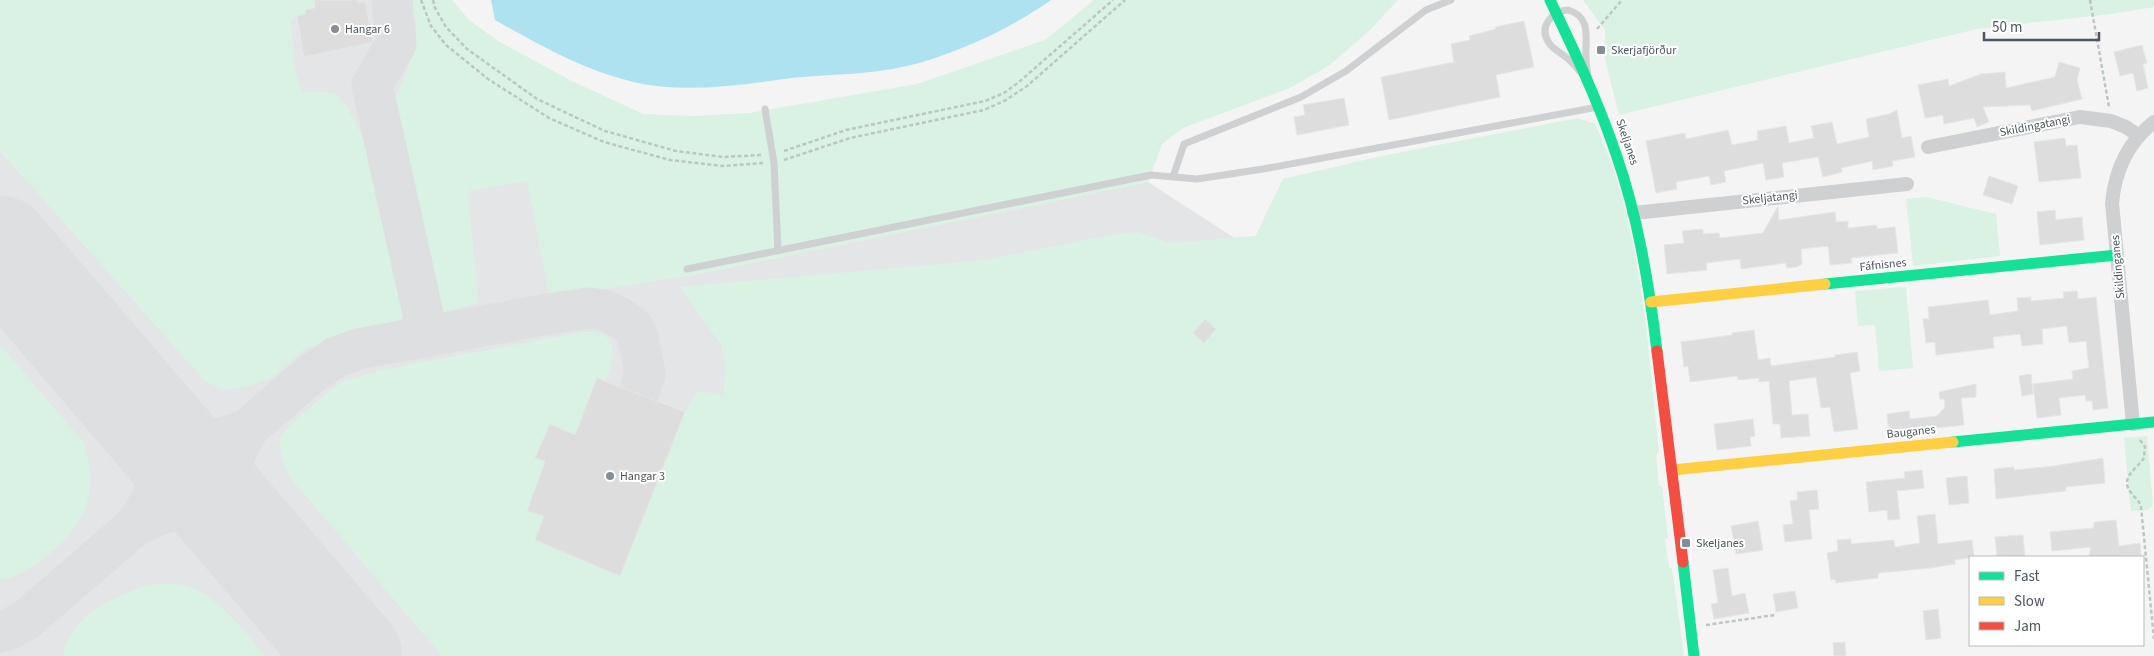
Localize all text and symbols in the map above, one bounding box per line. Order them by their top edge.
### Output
scale bar [1984,10,2099,42]
text: 50 m [1992,17,2022,38]
place label: Hangar 6 [345,21,390,38]
marker: Hangar 6 [329,23,341,35]
place label: Skerjafjörður [1611,42,1677,59]
marker: Skerjafjörður [1595,44,1607,56]
street label: Skildingatangi [1998,111,2072,141]
street label: Skeljanes [1611,117,1643,167]
street label: Skeljatangi [1742,187,1799,209]
street label: Skildinganes [2107,234,2129,300]
street label: Fáfnisnes [1859,254,1907,276]
street label: Bauganes [1886,421,1936,443]
place label: Hangar 3 [620,468,665,485]
marker: Hangar 3 [604,470,616,482]
place label: Skeljanes [1696,535,1744,552]
marker: Skeljanes [1680,537,1692,549]
legend [1969,556,2144,646]
text: Fast [2014,566,2040,587]
text: Slow [2014,591,2045,612]
text: Jam [2014,616,2041,637]

